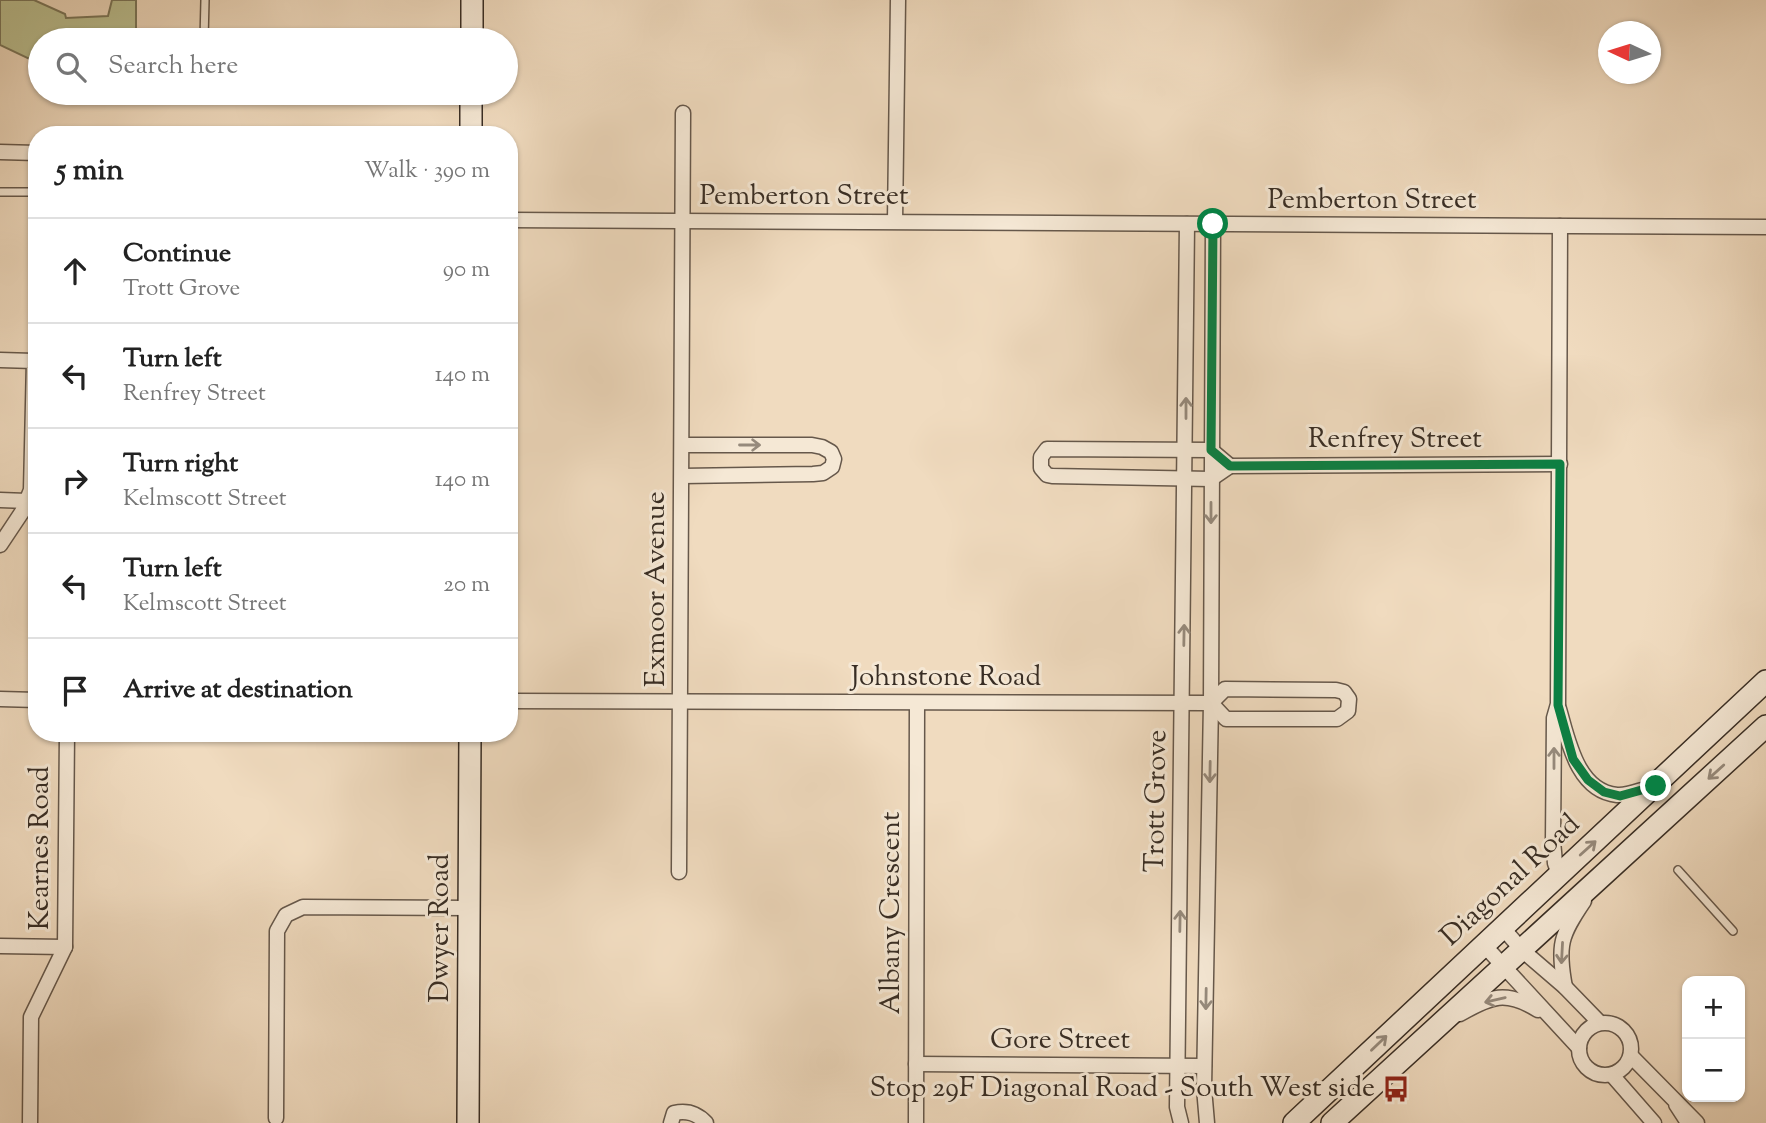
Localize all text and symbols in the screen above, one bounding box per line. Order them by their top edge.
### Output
north arrow [1598,21,1661,84]
search box [28,28,518,105]
icon: search [52,48,90,86]
text: Search here [108,48,238,85]
text: 5 min [56,150,124,193]
text: Walk · 390 m [364,155,490,188]
street label: Pemberton Street [699,177,909,217]
street label: Pemberton Street [1267,181,1477,221]
route start [1197,208,1228,239]
text: Continue [123,236,231,273]
icon: ahead [56,252,94,290]
text: 90 m [443,254,490,287]
text: Trott Grove [123,273,240,306]
text: Turn left [123,341,222,378]
icon: left [56,357,94,395]
text: 140 m [435,359,490,392]
text: Renfrey Street [123,378,266,411]
one-way arrow [1179,396,1193,419]
street label: Renfrey Street [1308,420,1482,460]
one-way arrow [738,438,761,452]
text: Turn right [123,446,238,483]
icon: right [56,462,94,500]
text: 140 m [435,464,490,497]
text: Kelmscott Street [123,483,287,516]
street label: Exmoor Avenue [637,491,677,687]
one-way arrow [1204,501,1218,524]
text: Turn left [123,551,222,588]
icon: left [56,567,94,605]
text: 20 m [443,569,490,602]
text: Kelmscott Street [123,588,287,621]
one-way arrow [1177,624,1191,647]
street label: Johnstone Road [849,658,1041,698]
icon: arrive [56,672,94,710]
text: Arrive at destination [123,672,353,709]
street label: Trott Grove [1136,729,1178,873]
one-way arrow [1547,747,1561,770]
one-way arrow [1203,760,1217,783]
one-way arrow [1708,764,1725,781]
street label: Kearnes Road [21,766,61,930]
route end [1640,770,1671,801]
street label: Diagonal Road [1432,806,1590,956]
street label: Albany Crescent [872,811,912,1014]
one-way arrow [1579,840,1597,856]
street label: Dwyer Road [421,853,461,1003]
one-way arrow [1173,910,1187,933]
one-way arrow [1555,941,1568,964]
map controls [1682,976,1745,1102]
button: + [1682,976,1745,1039]
one-way arrow [1199,987,1212,1010]
one-way arrow [1484,994,1507,1007]
street label: Gore Street [990,1021,1130,1061]
one-way arrow [1370,1034,1387,1051]
button: − [1682,1039,1745,1102]
place label: Stop 29F Diagonal Road - South West side [869,1069,1375,1109]
bus stop icon: Stop 29F Diagonal Road - South West side [1381,1074,1411,1104]

